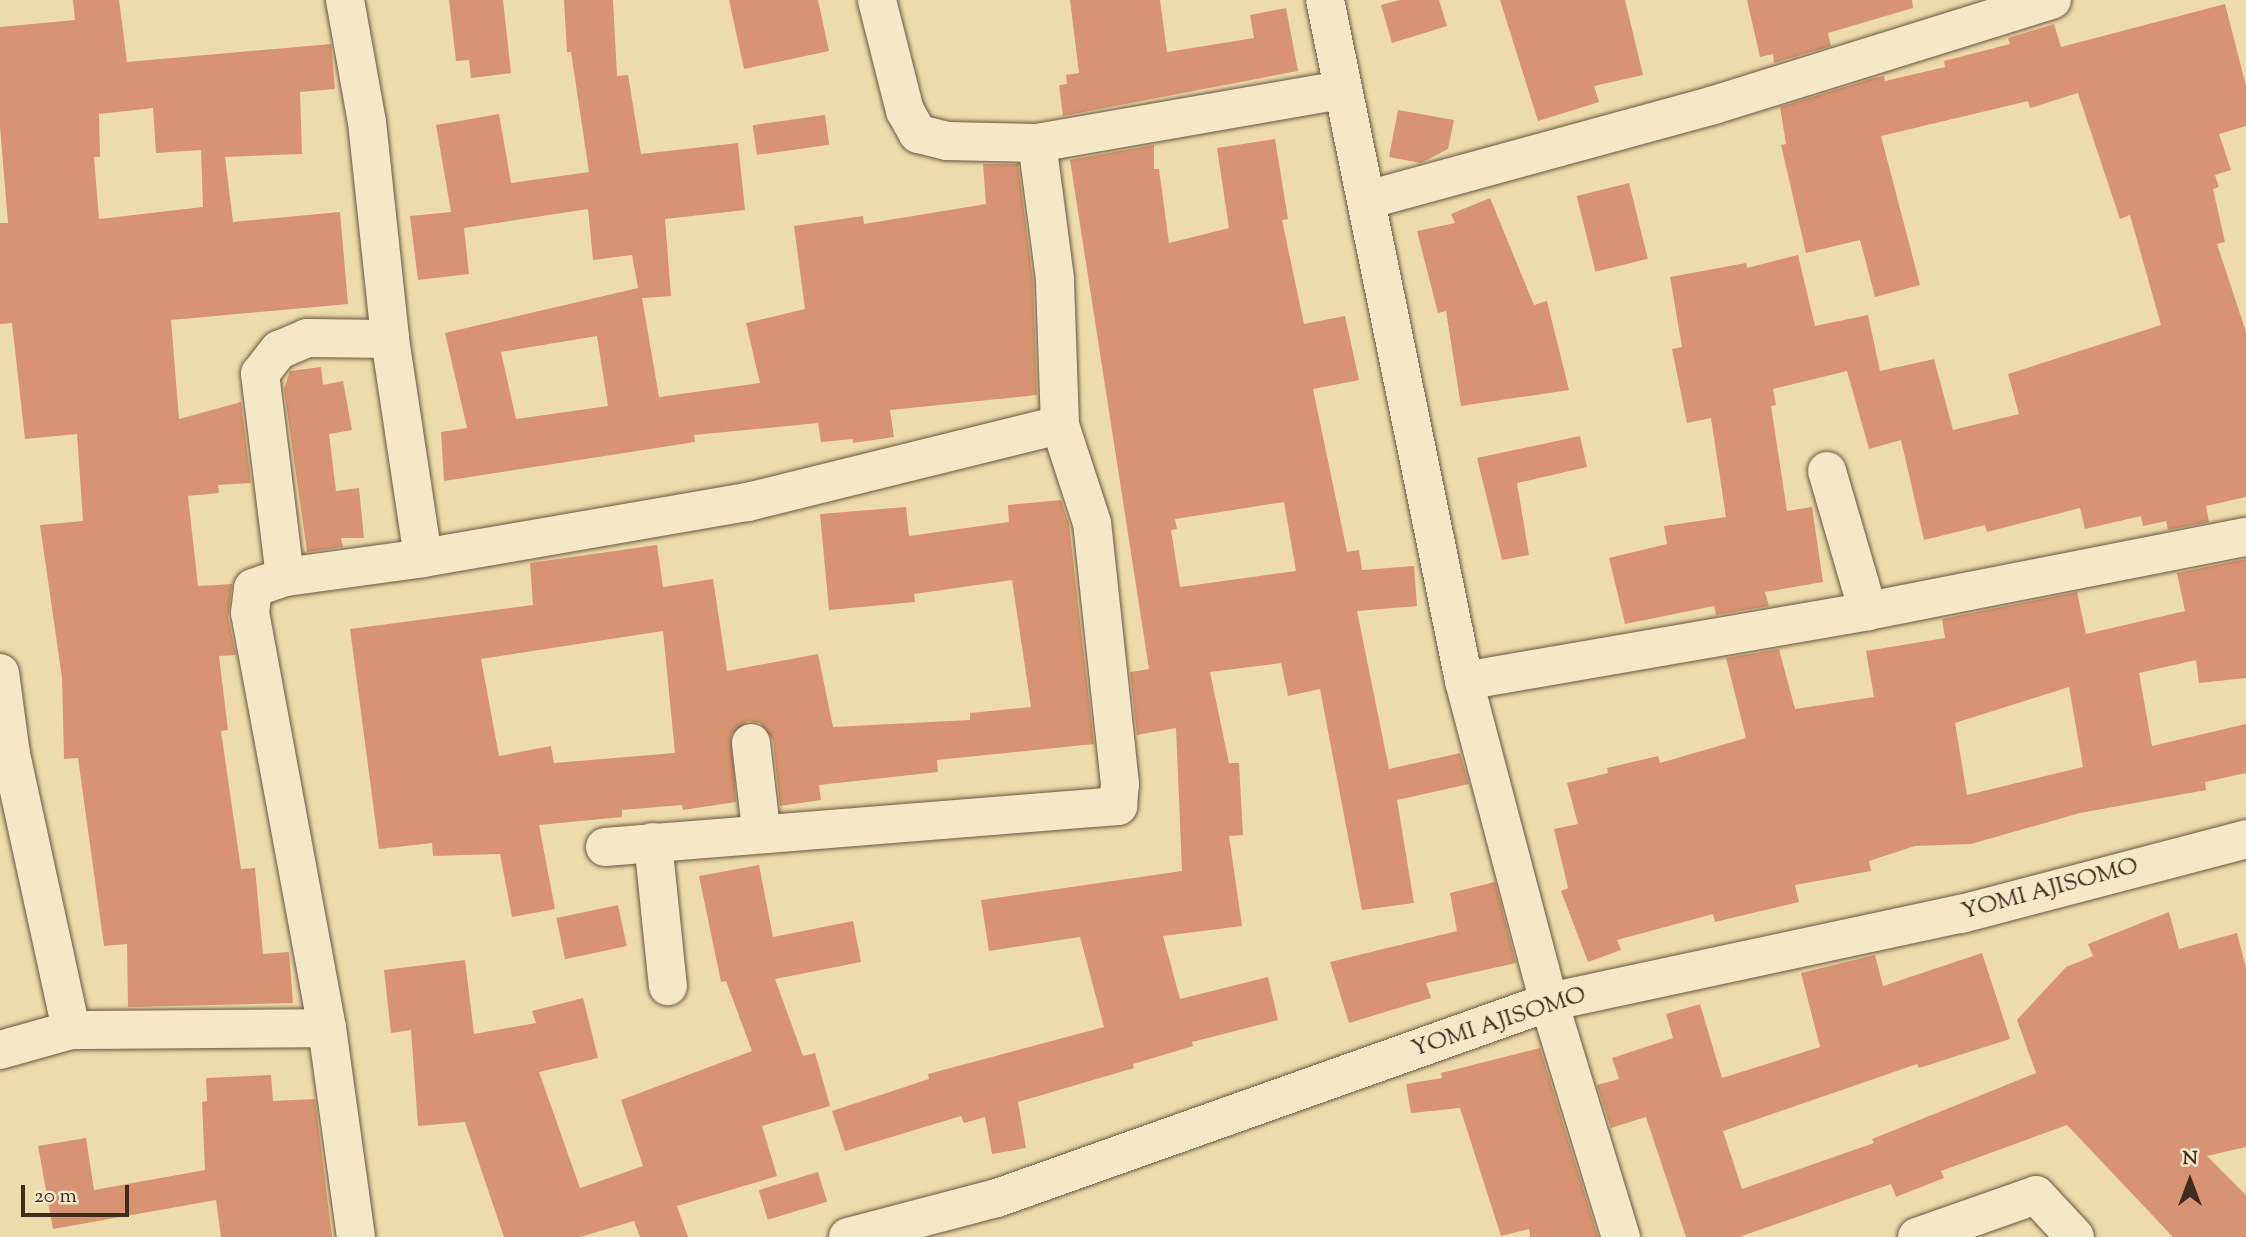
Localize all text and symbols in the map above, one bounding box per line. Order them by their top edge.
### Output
street label: YOMI AJISOMO [1958,853,2142,927]
street label: YOMI AJISOMO [1408,981,1590,1065]
north arrow [2155,1146,2225,1216]
text: N [2182,1146,2198,1173]
scale bar [24,1170,133,1214]
text: 20 m [34,1182,77,1212]

